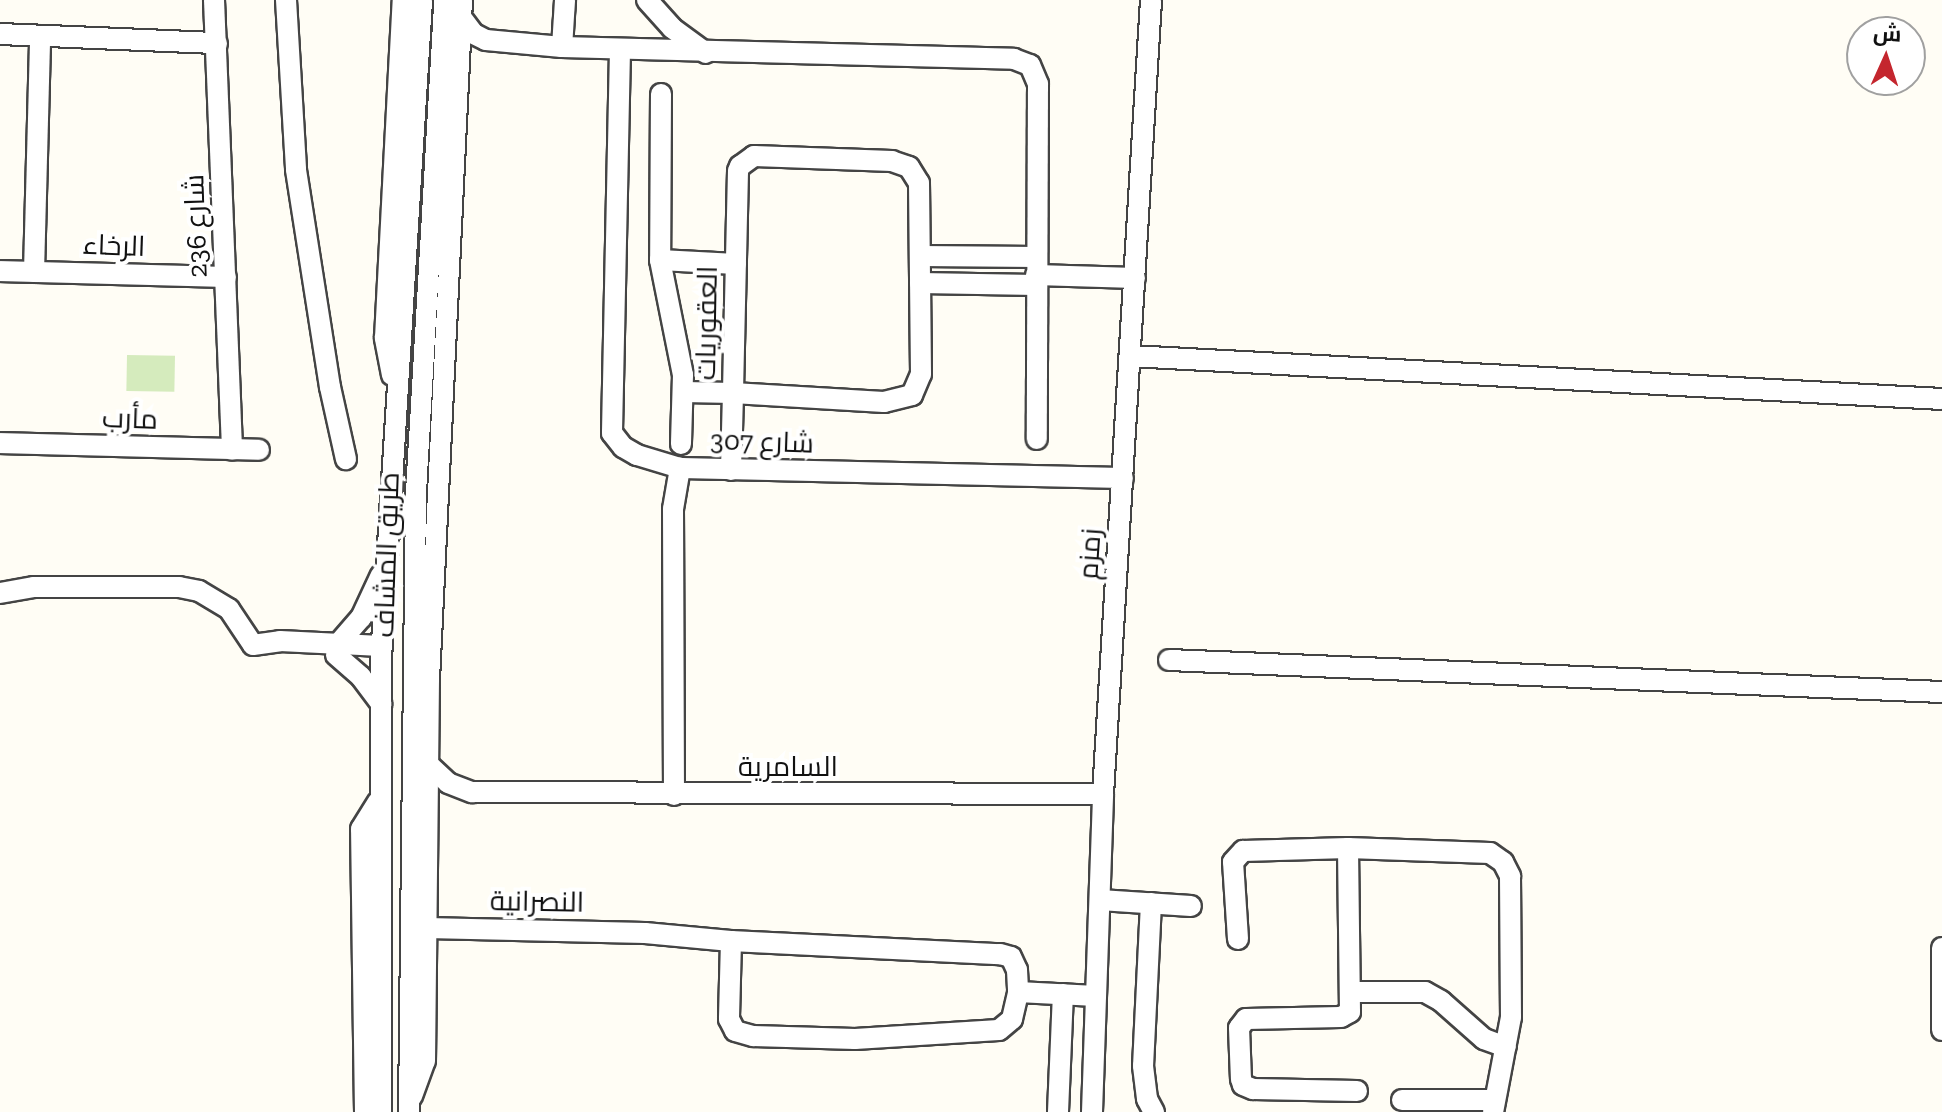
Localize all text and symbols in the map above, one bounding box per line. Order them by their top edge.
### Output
north arrow [1846,16,1926,96]
text: ش [1872,19,1902,48]
street label: شارع 236 [177,174,215,278]
street label: الرخاء [82,228,146,264]
street label: العقوريات [689,265,725,381]
street label: مأرب [102,401,158,437]
street label: شارع 307 [710,423,814,461]
street label: طريق المشاف [367,472,407,638]
street label: زمزم [1071,527,1109,581]
street label: السامرية [738,750,838,784]
street label: النصرانية [490,884,584,920]

